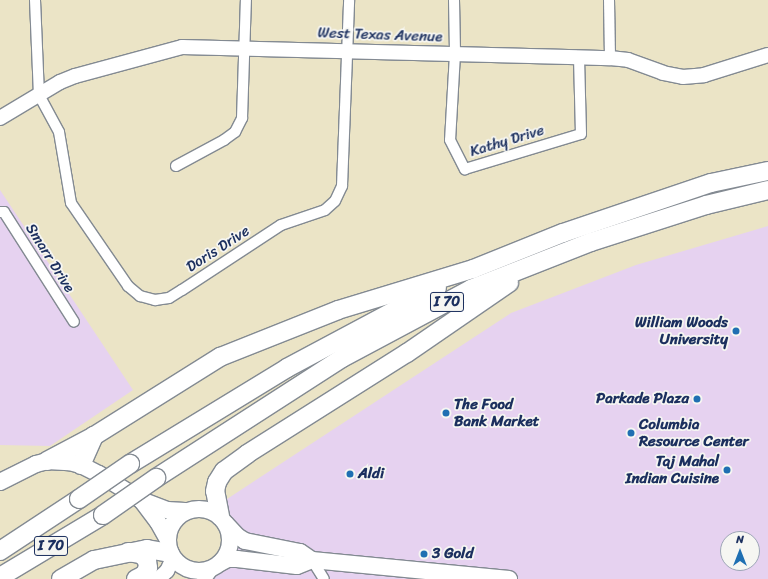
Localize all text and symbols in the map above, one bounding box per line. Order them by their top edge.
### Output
street label: West Texas Avenue [317,24,443,46]
street label: Kathy Drive [468,121,546,161]
street label: Smarr Drive [22,220,78,296]
street label: Doris Drive [183,222,253,276]
road number: I 70 [429,290,465,314]
place label: William Woods University [635,313,728,348]
marker: William Woods University [731,326,741,336]
place label: Parkade Plaza [596,390,689,408]
marker: Parkade Plaza [692,394,702,404]
place label: The Food Bank Market [454,395,539,430]
marker: The Food Bank Market [441,408,451,418]
place label: Columbia Resource Center [639,415,749,450]
marker: Columbia Resource Center [626,428,636,438]
place label: Taj Mahal Indian Cuisine [625,452,719,487]
place label: Aldi [358,465,384,483]
marker: Taj Mahal Indian Cuisine [722,465,732,475]
marker: Aldi [345,469,355,479]
text: N [736,530,744,549]
north arrow [720,531,760,571]
road number: I 70 [33,534,69,558]
place label: 3 Gold [432,545,473,563]
marker: 3 Gold [419,549,429,559]

